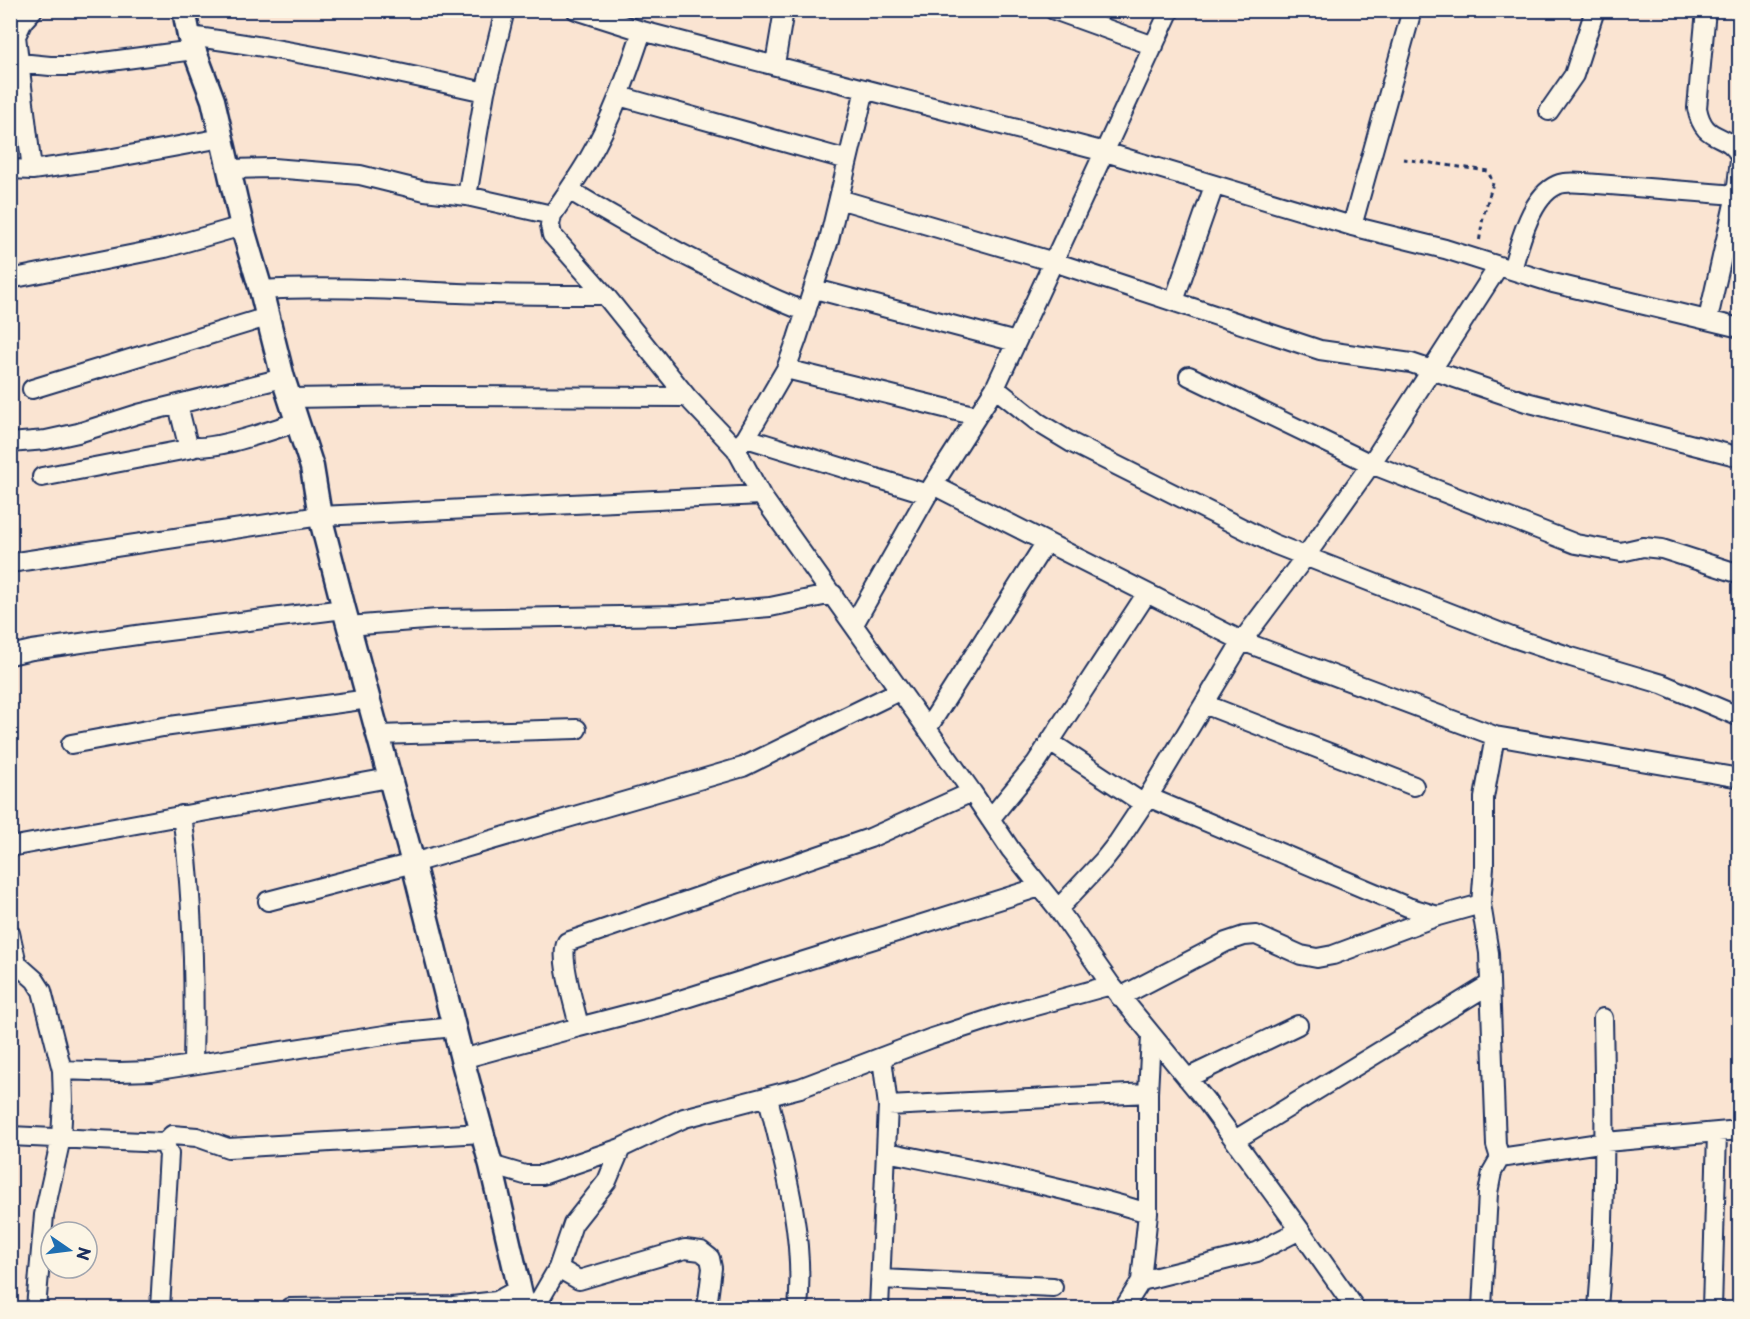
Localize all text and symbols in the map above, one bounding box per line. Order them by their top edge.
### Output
north arrow [39,1220,99,1280]
text: N [71,1245,98,1263]

